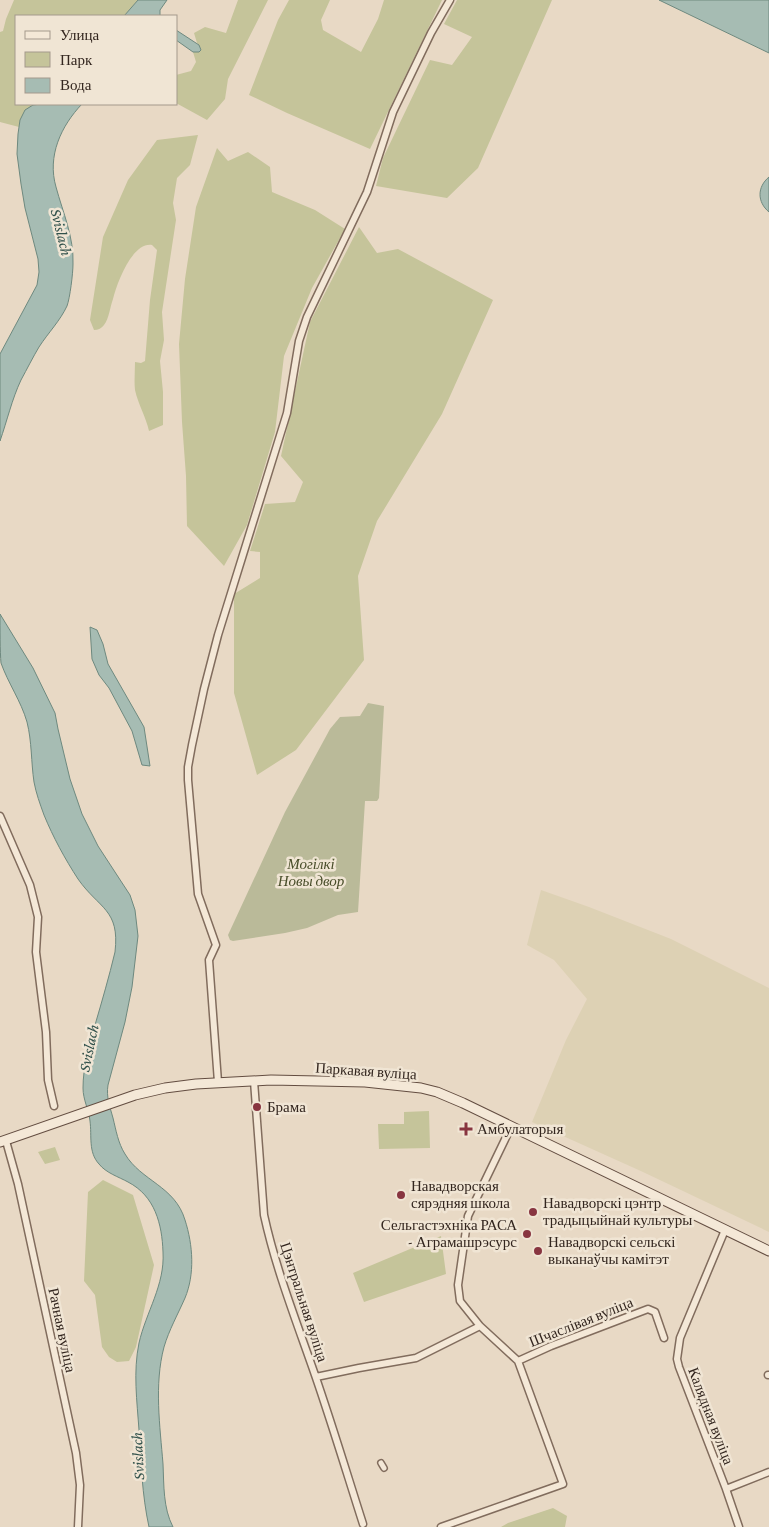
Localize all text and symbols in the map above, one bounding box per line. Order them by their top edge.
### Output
legend [15,15,178,105]
text: Улица [60,27,99,43]
text: Парк [60,52,93,68]
text: Вода [60,77,92,93]
water label: Svislach [47,207,76,258]
park label: Могілкі Новы двор [277,856,345,889]
water label: Svislach [75,1023,102,1073]
street label: Паркавая вуліца [315,1059,418,1083]
place label: Брама [267,1099,306,1115]
marker: Брама [251,1101,263,1113]
place label: Амбулаторыя [477,1121,563,1137]
marker: Амбулаторыя [459,1122,473,1136]
place label: Навадворская сярэдняя школа [411,1178,510,1211]
marker: Навадворская сярэдняя школа [395,1189,407,1201]
place label: Навадворскі цэнтр традыцыйнай культуры [543,1195,692,1228]
marker: Навадворскі цэнтр традыцыйнай культуры [527,1206,539,1218]
place label: Сельгастэхніка РАСА - Аграмашрэсурс [381,1217,517,1250]
marker: Сельгастэхніка РАСА - Аграмашрэсурс [521,1228,533,1240]
place label: Навадворскі сельскі выканаўчы камітэт [548,1234,676,1267]
street label: Цэнтральная вуліца [277,1240,331,1364]
marker: Навадворскі сельскі выканаўчы камітэт [532,1245,544,1257]
street label: Рачная вуліца [45,1286,79,1374]
street label: Шчаслівая вуліца [527,1294,636,1350]
street label: Калядная вуліца [685,1365,737,1467]
water label: Svislach [128,1431,147,1480]

